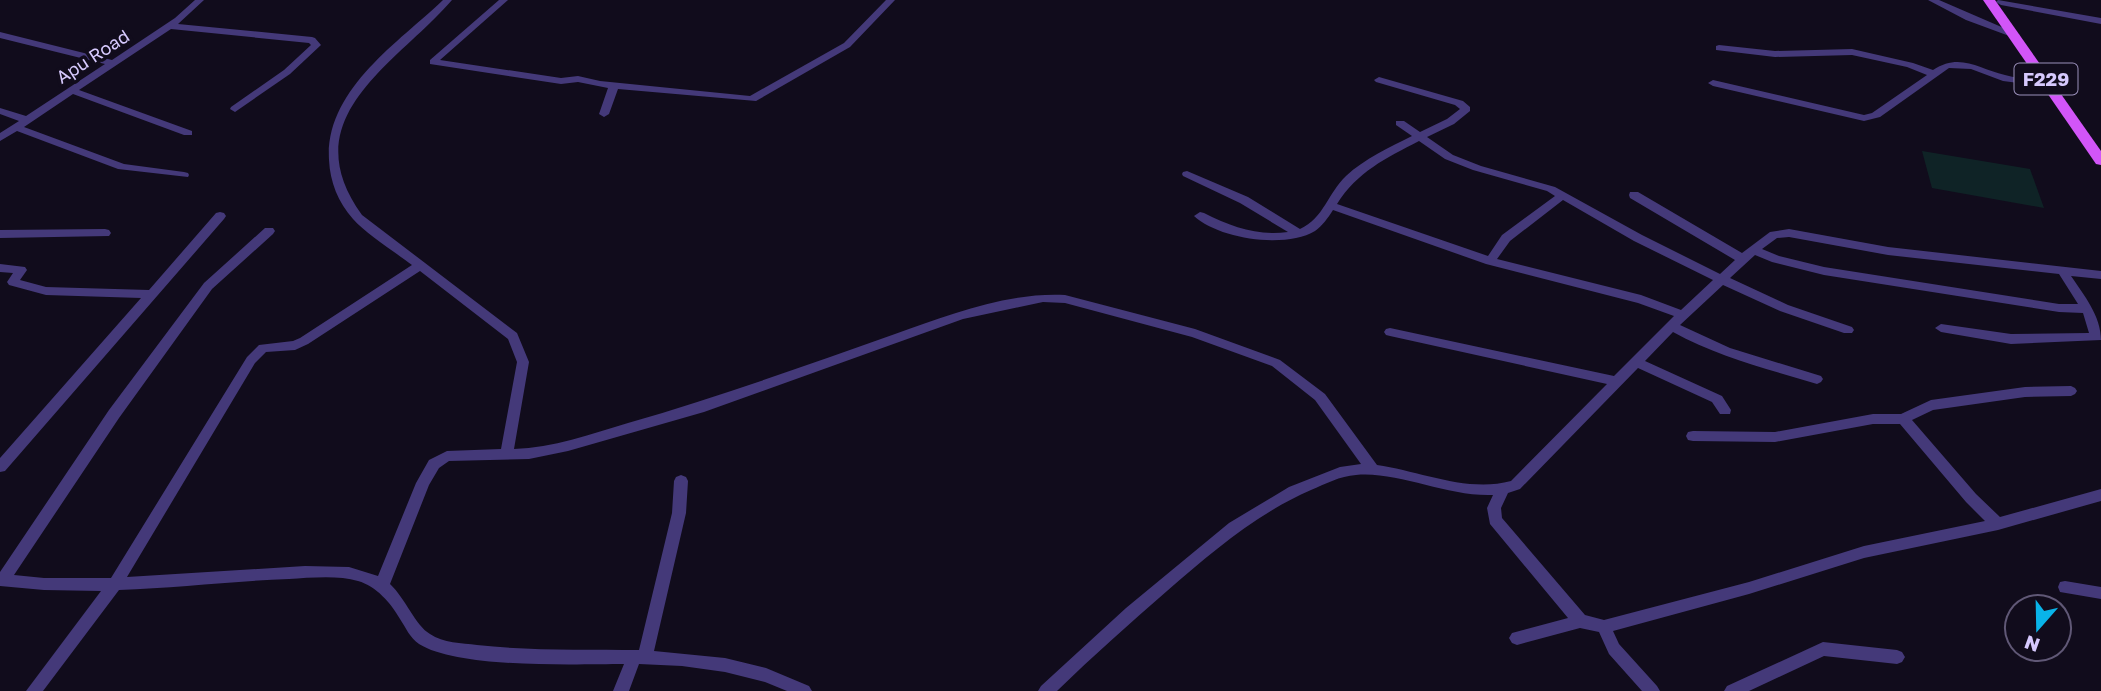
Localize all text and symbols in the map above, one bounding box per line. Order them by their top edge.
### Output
street label: Apu Road [52,24,133,88]
road number: F229 [2014,64,2078,94]
north arrow [2003,593,2073,663]
text: N [2021,631,2043,658]

